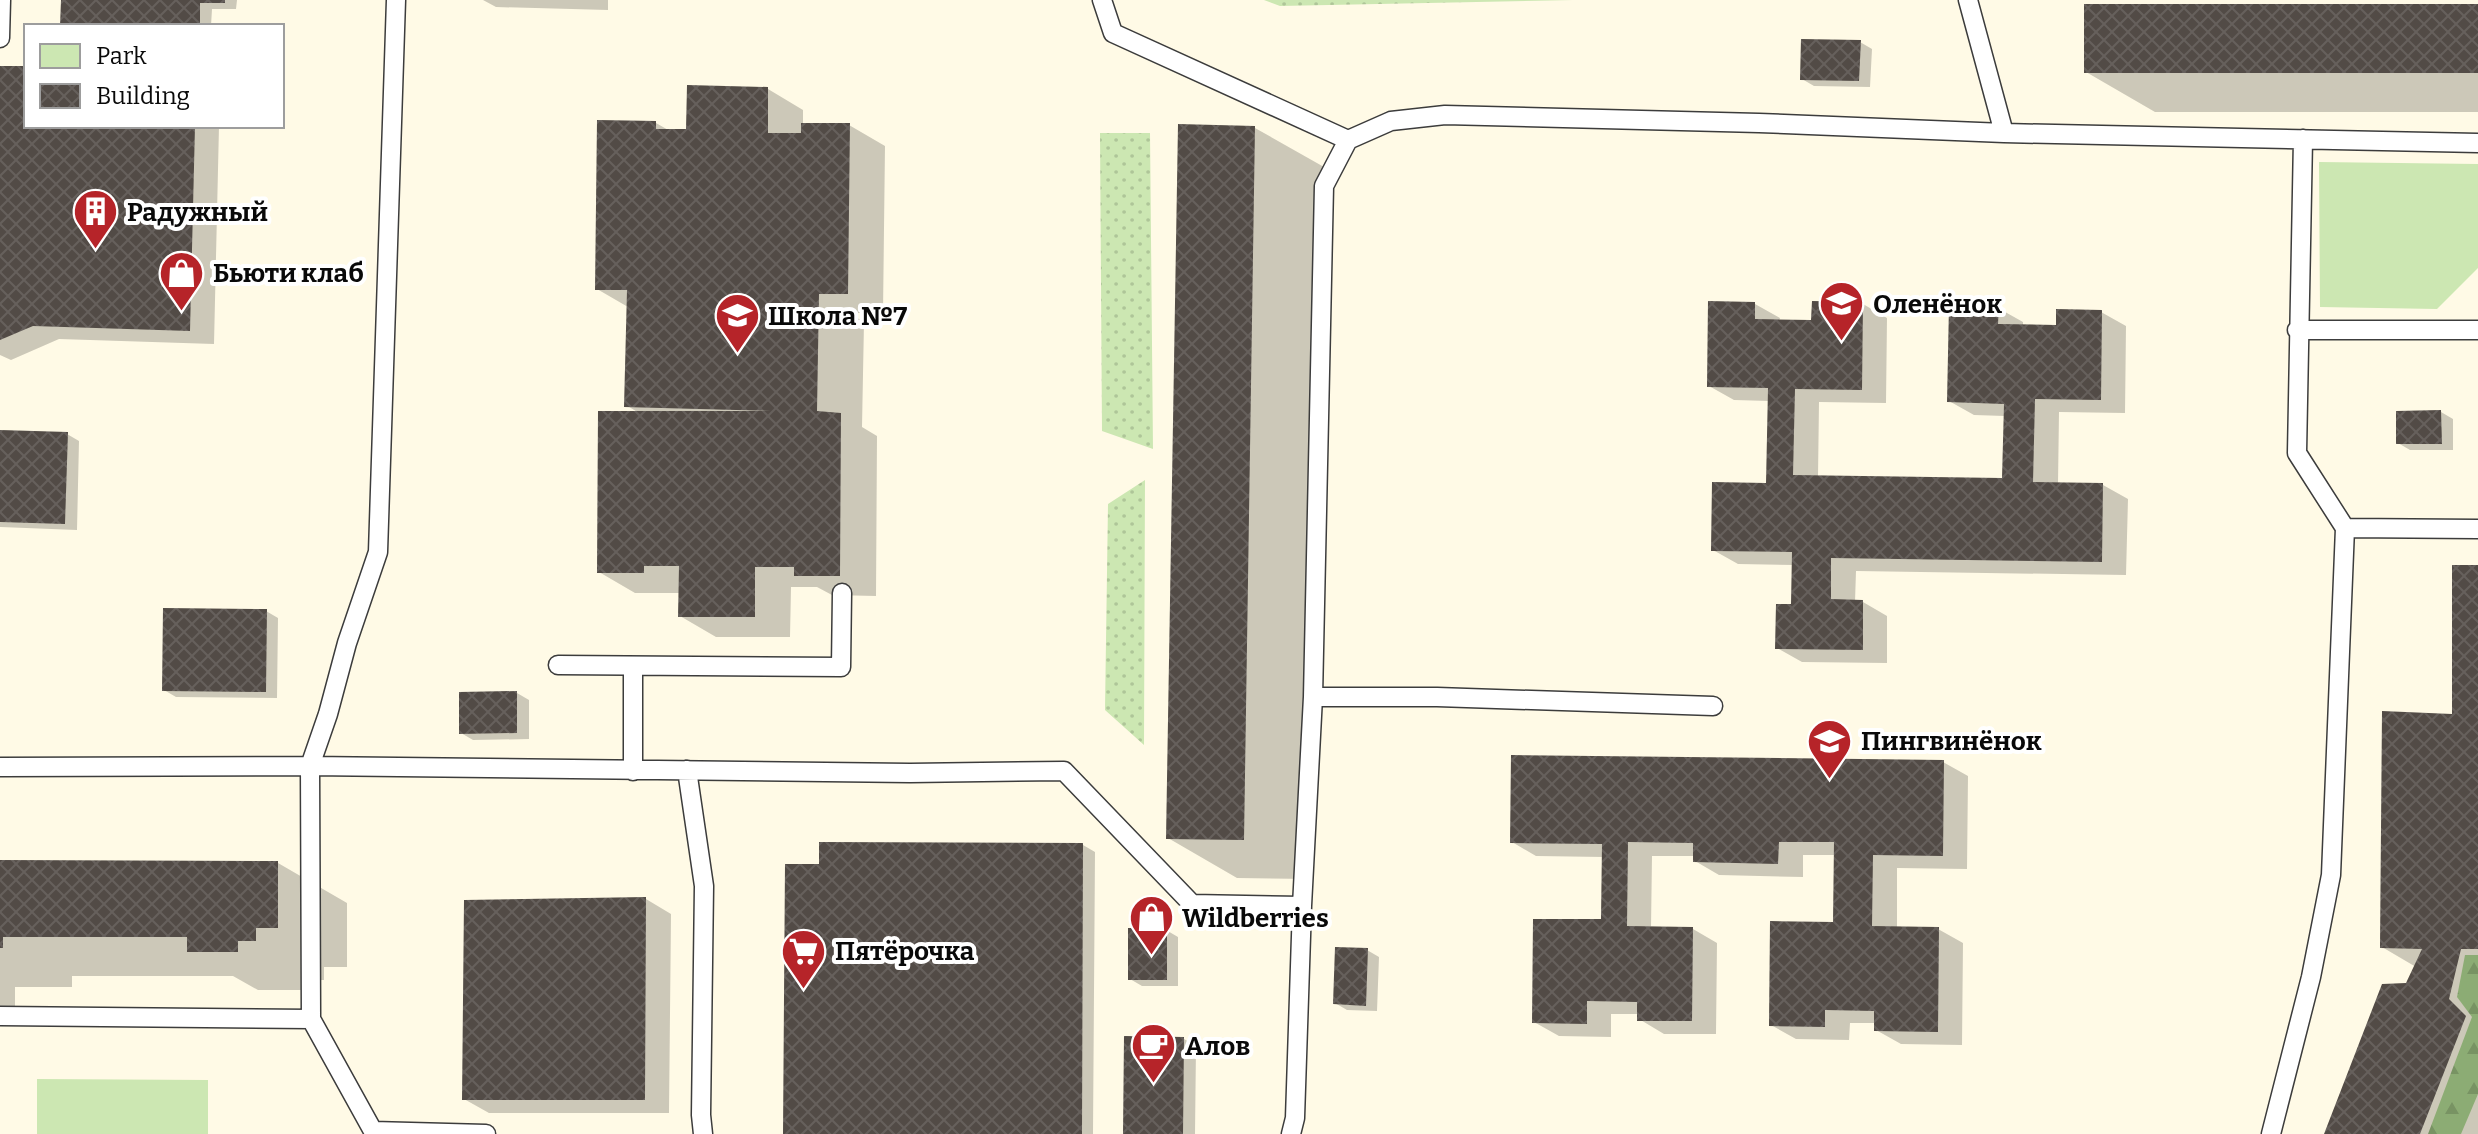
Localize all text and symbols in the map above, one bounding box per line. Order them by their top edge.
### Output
legend [24,24,284,128]
text: Park [96,42,147,70]
text: Building [96,82,190,110]
building icon: Радужный [72,188,120,251]
place label: Радужный [127,197,268,228]
shop icon: Бьюти клаб [158,249,206,312]
place label: Бьюти клаб [213,258,364,289]
school or university icon: Оленёнок [1818,280,1866,343]
place label: Оленёнок [1873,289,2002,320]
school or university icon: Школа №7 [713,292,761,355]
place label: Школа №7 [768,301,907,332]
school or university icon: Пингвинёнок [1806,717,1854,780]
place label: Пингвинёнок [1861,726,2042,757]
shop icon: Wildberries [1127,894,1175,957]
place label: Wildberries [1182,903,1329,934]
supermarket icon: Пятёрочка [780,927,828,990]
place label: Пятёрочка [835,936,975,967]
cafe icon: Алов [1130,1022,1178,1085]
place label: Алов [1185,1031,1250,1062]

